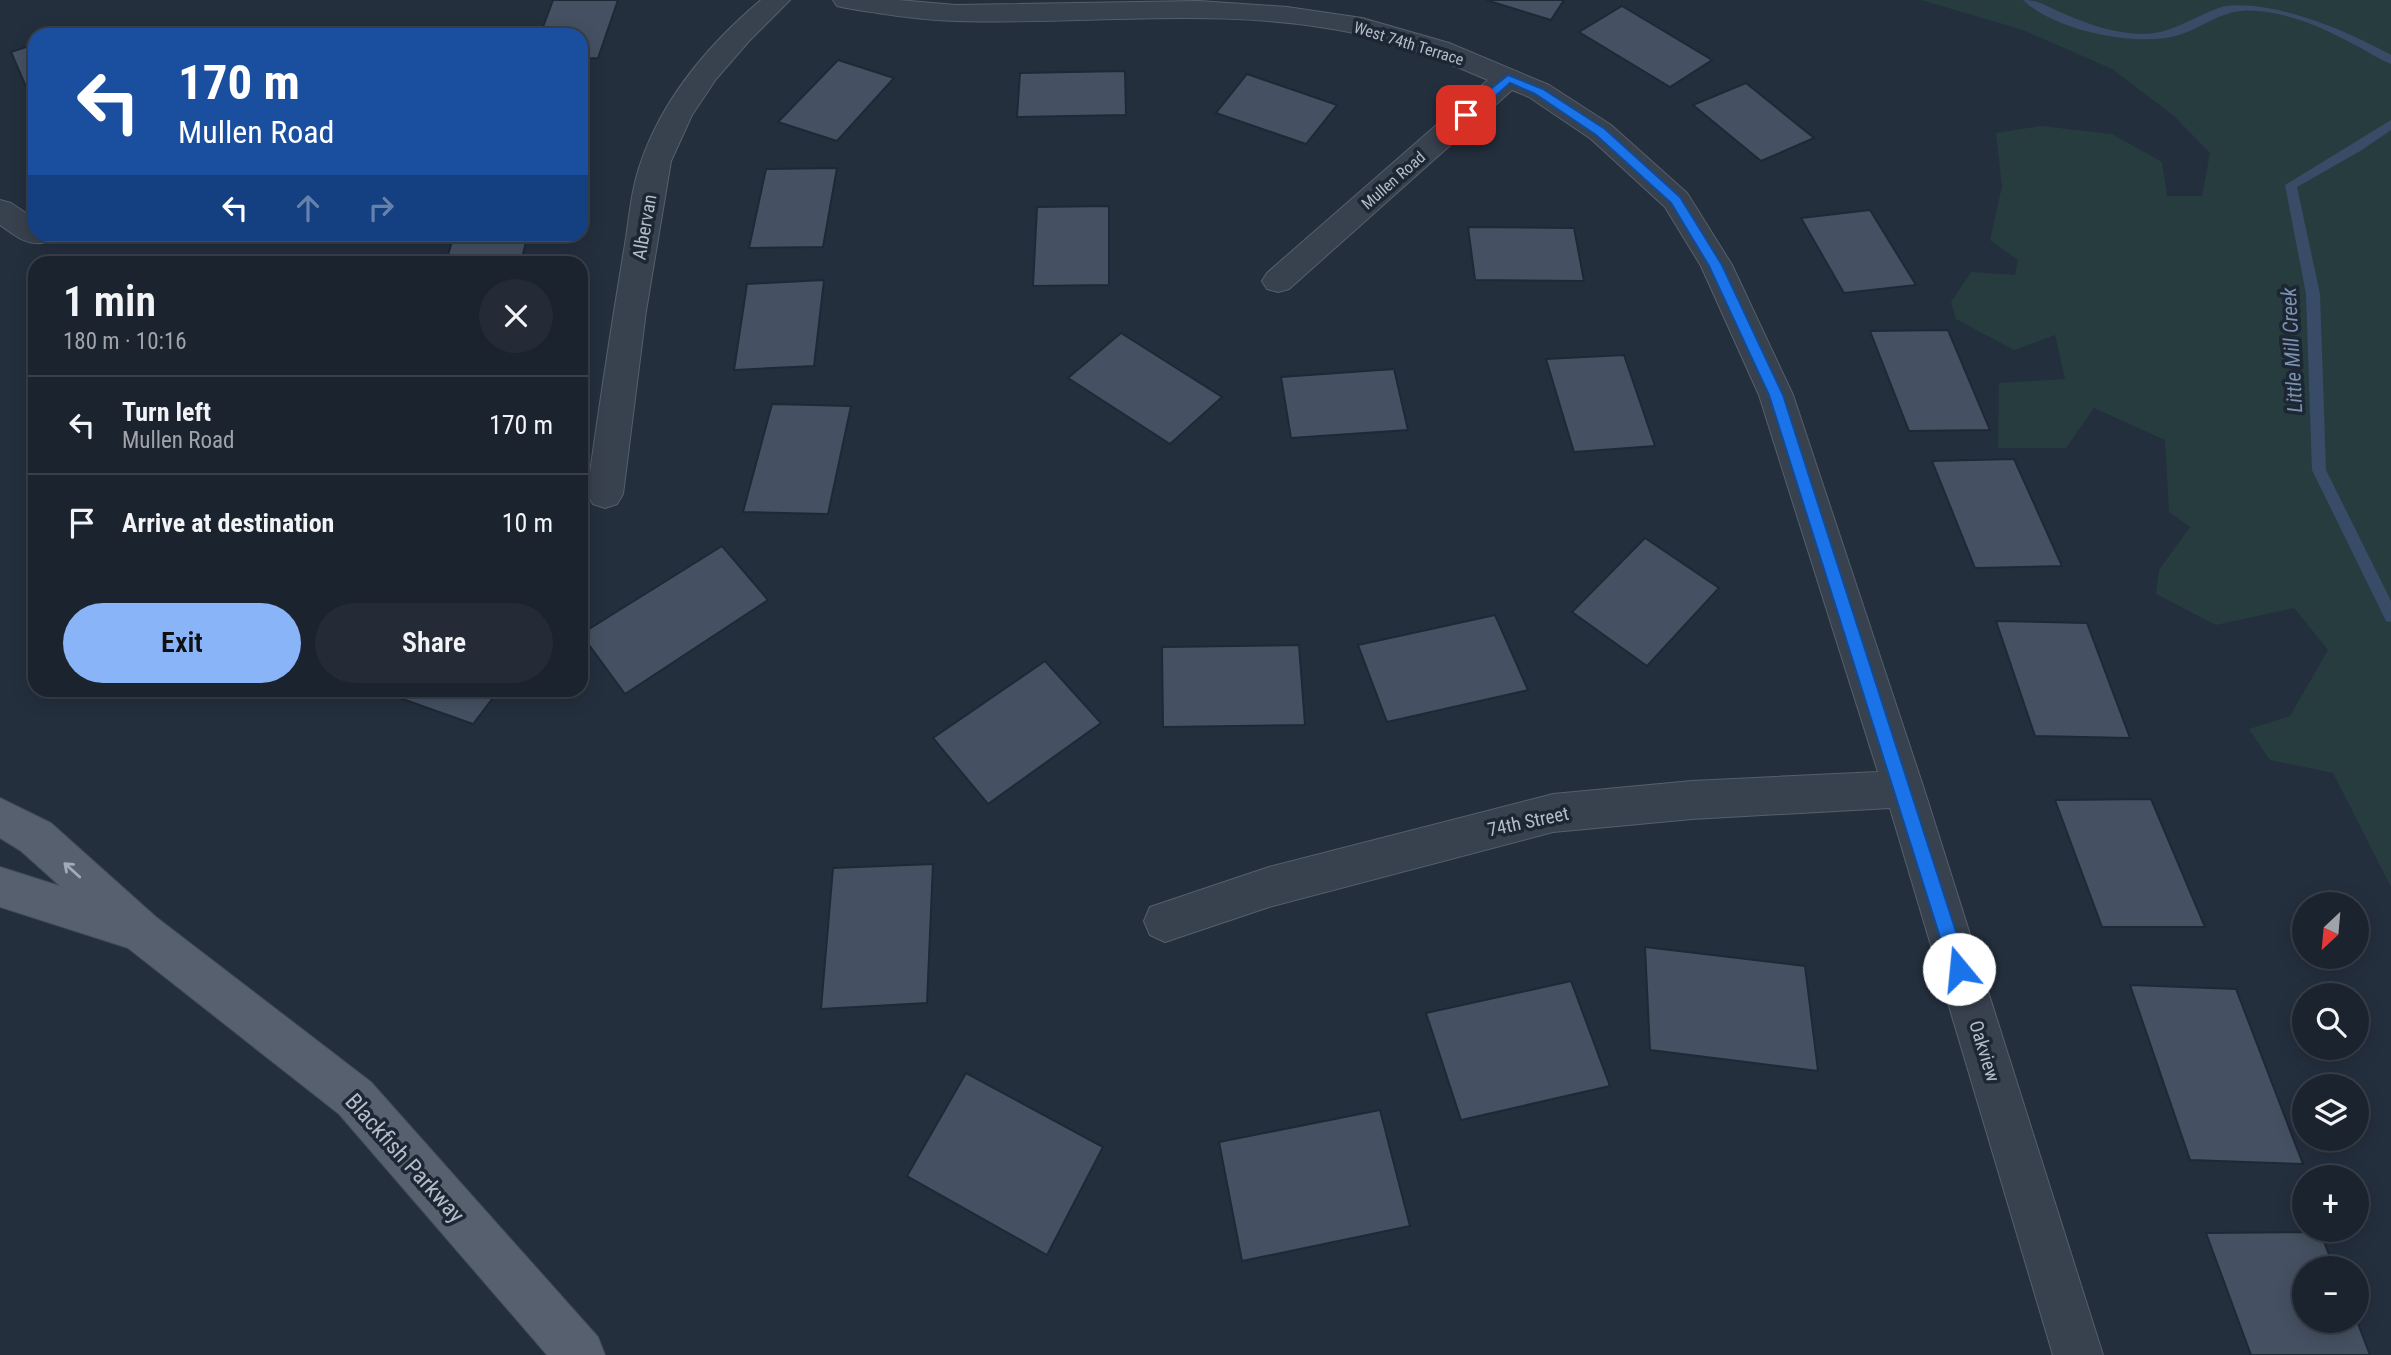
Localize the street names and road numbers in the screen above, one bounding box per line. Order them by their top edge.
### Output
street label: West 74th Terrace [1352,18,1466,69]
street label: Mullen Road [1358,148,1429,213]
street label: Albervan [627,193,662,262]
street label: 74th Street [1485,802,1571,841]
street label: Oakview [1964,1018,2005,1085]
street label: Blackfish Parkway [340,1088,470,1229]

